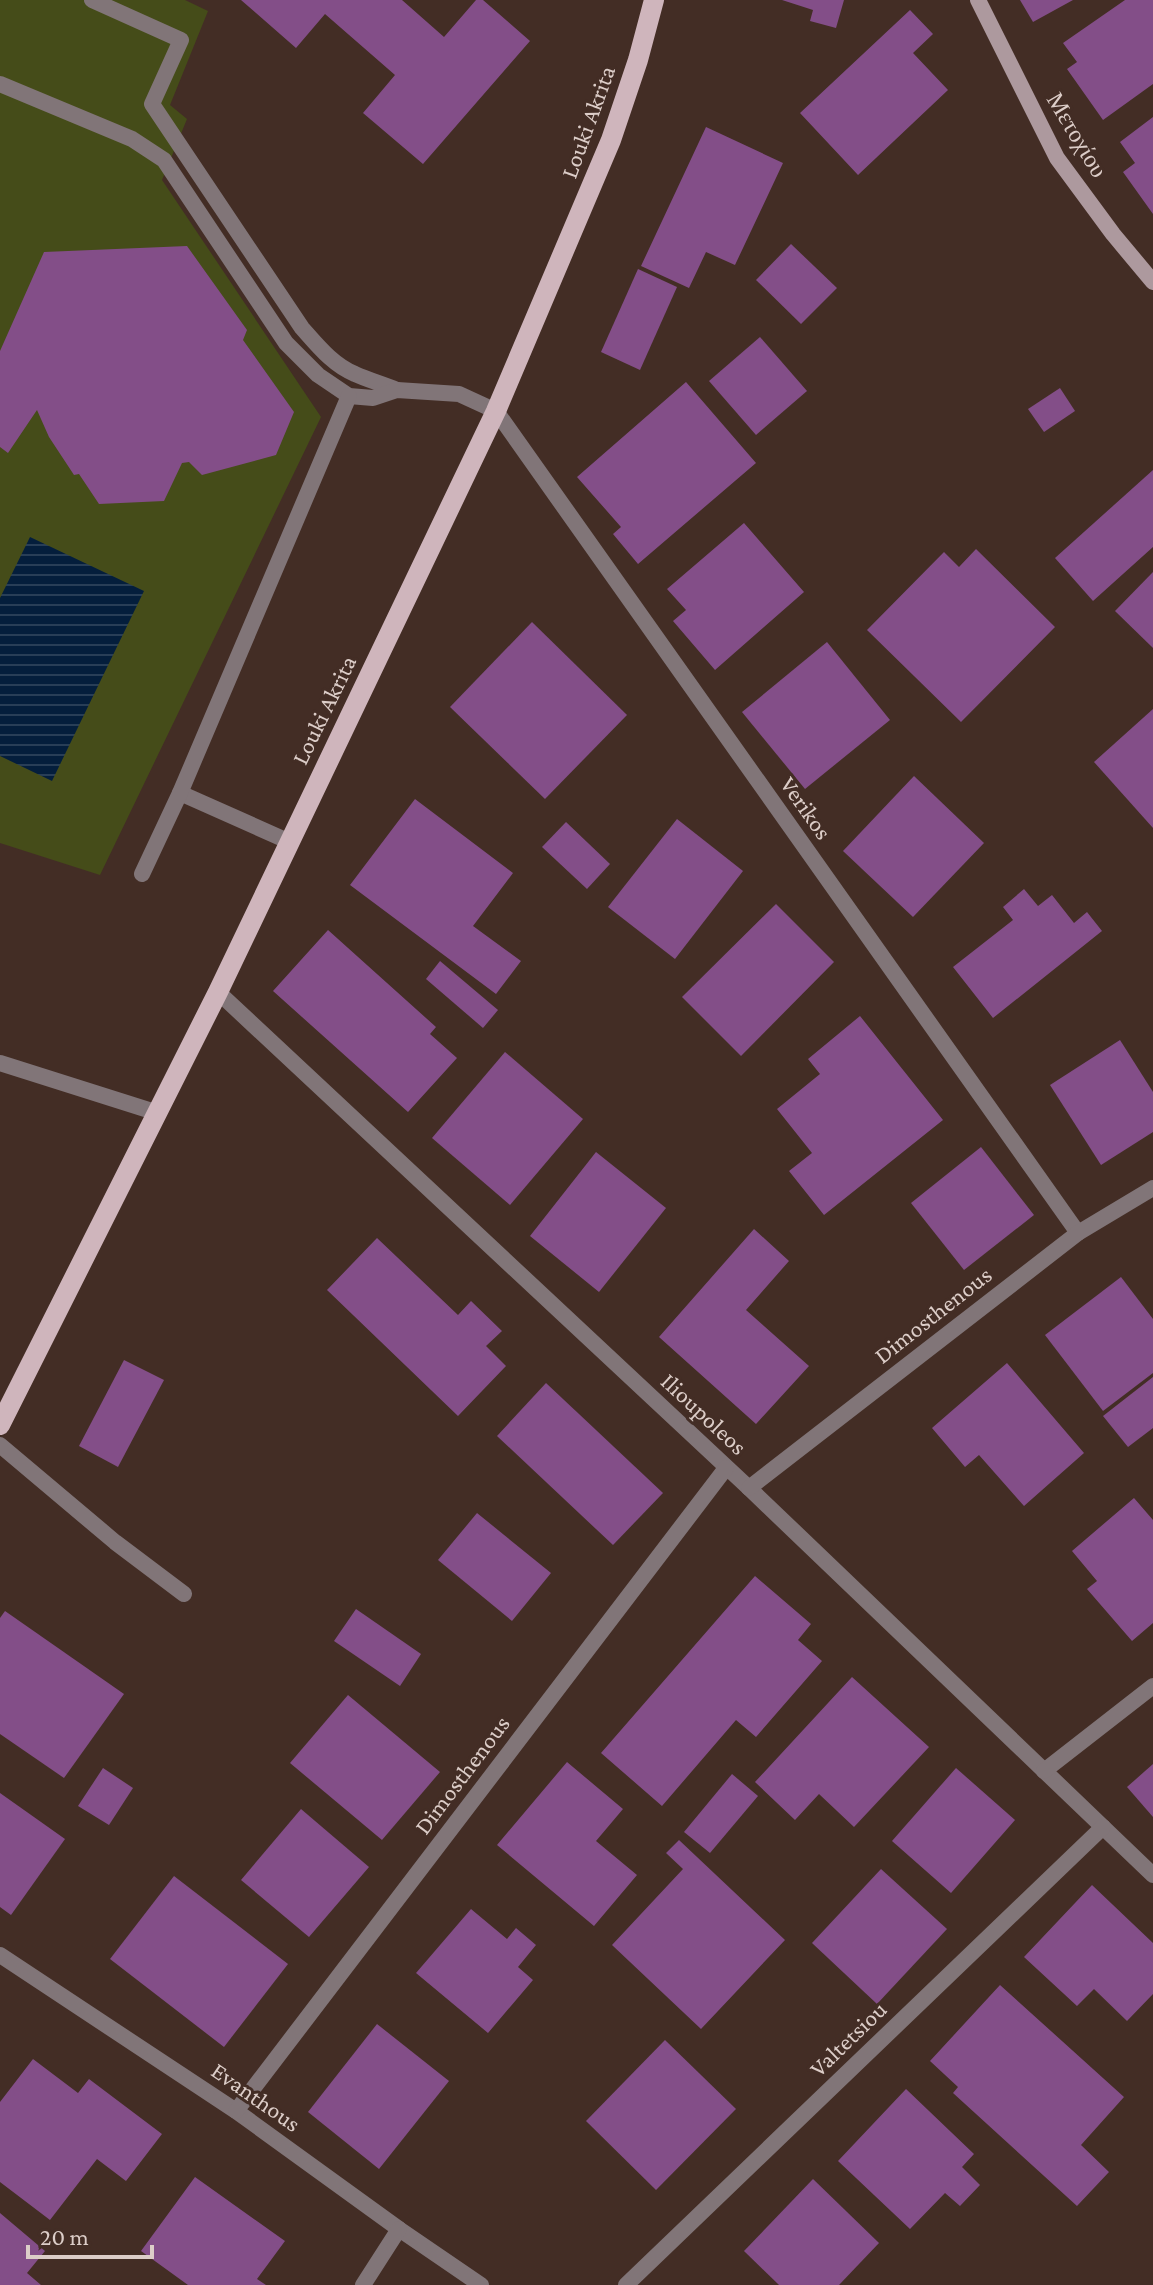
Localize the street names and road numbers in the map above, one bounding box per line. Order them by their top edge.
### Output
street label: Louki Akrita [555,62,620,182]
street label: Μετοχίου [1042,87,1113,182]
street label: Louki Akrita [286,651,361,769]
street label: Verikos [775,771,838,844]
street label: Dimosthenous [869,1260,997,1369]
street label: Ilioupoleos [656,1367,753,1460]
street label: Dimosthenous [408,1710,515,1839]
street label: Valtetsiou [804,1995,892,2082]
street label: Evanthous [207,2056,306,2137]

